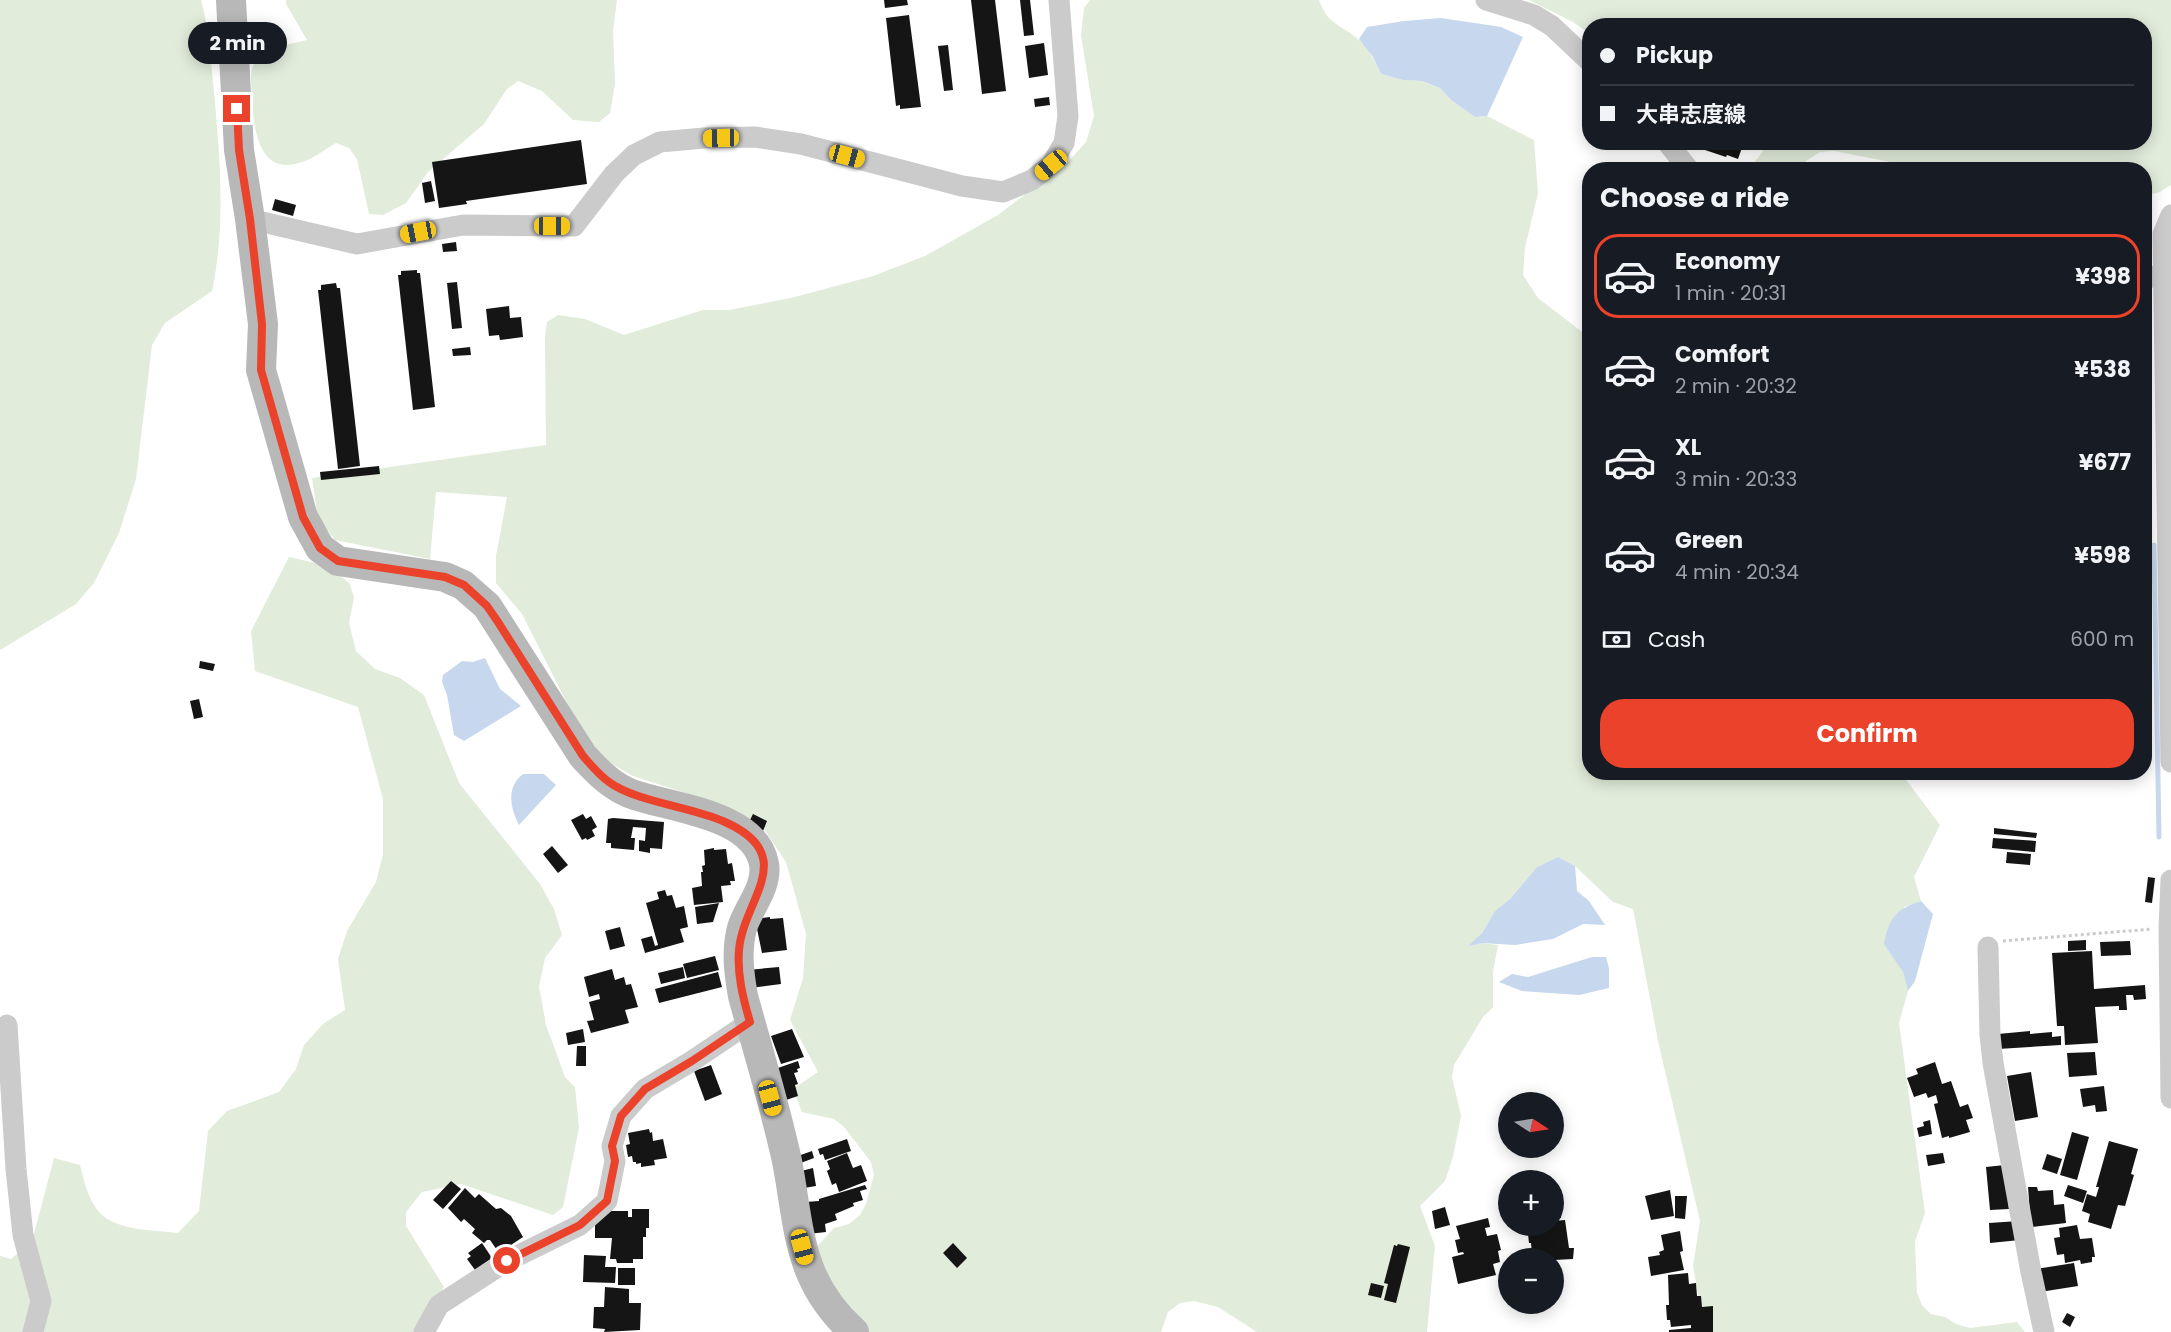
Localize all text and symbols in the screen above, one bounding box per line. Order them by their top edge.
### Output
callout: 2 min [188,22,286,64]
text: 2 min [209,29,266,57]
text: Pickup [1636,40,1713,71]
route end [223,95,250,122]
text: 大串志度線 [1636,99,1746,130]
car [703,129,739,147]
car [827,143,867,169]
car [1031,147,1071,183]
text: Choose a ride [1600,179,1789,216]
car [534,217,570,235]
car [399,220,437,244]
text: Economy [1675,246,1780,277]
icon: car [1603,249,1657,303]
text: ¥398 [2075,261,2131,292]
text: 1 min · 20:31 [1675,279,1786,307]
text: Comfort [1675,339,1769,370]
icon: car [1603,342,1657,396]
text: ¥538 [2074,354,2131,385]
text: 2 min · 20:32 [1675,372,1797,400]
text: XL [1675,432,1701,463]
icon: car [1603,435,1657,489]
text: ¥677 [2079,447,2131,478]
text: 3 min · 20:33 [1675,465,1797,493]
text: Green [1675,525,1743,556]
icon: car [1603,528,1657,582]
text: ¥598 [2074,540,2131,571]
text: 4 min · 20:34 [1675,558,1799,586]
icon: cash [1600,623,1633,656]
text: Cash [1648,624,1705,655]
text: 600 m [2070,625,2134,653]
button: Confirm [1600,699,2134,768]
car [757,1078,783,1118]
north arrow [1498,1092,1564,1158]
map controls [1498,1092,1564,1314]
button: + [1498,1170,1564,1236]
car [789,1227,815,1267]
route start [493,1247,520,1274]
button: − [1498,1248,1564,1314]

